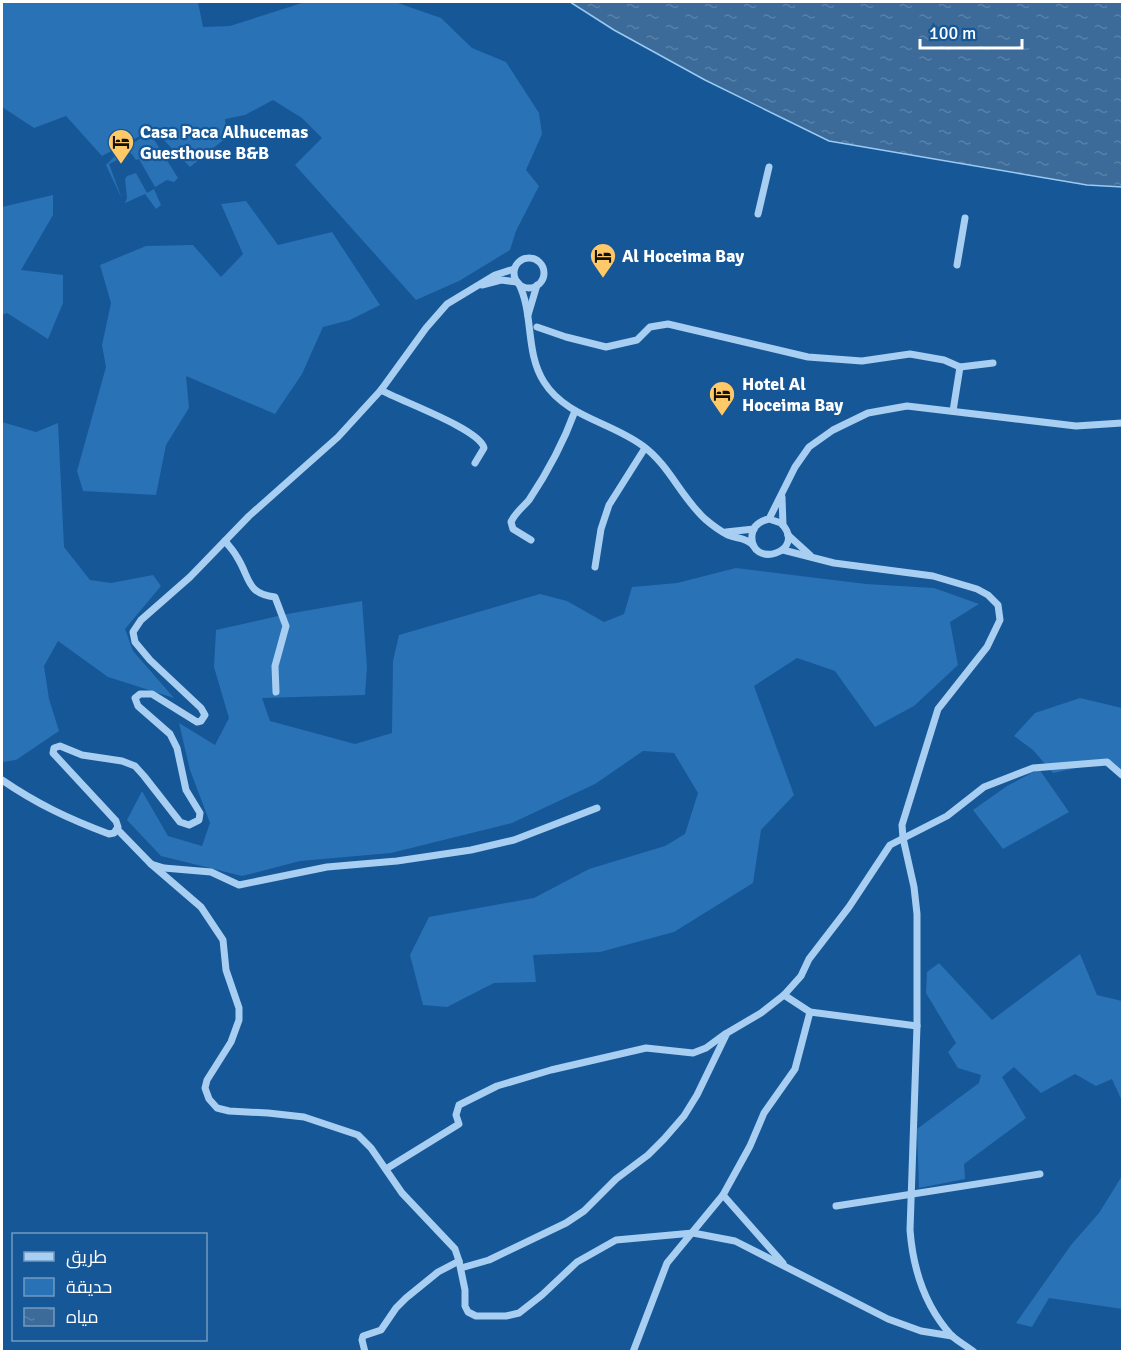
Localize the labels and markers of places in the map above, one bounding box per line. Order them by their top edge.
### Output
place label: Casa Paca Alhucemas Guesthouse B&B [140,121,308,164]
hotel icon: Casa Paca Alhucemas Guesthouse B&B [106,127,136,165]
hotel icon: Al Hoceima Bay [588,241,618,279]
place label: Al Hoceima Bay [622,245,744,267]
place label: Hotel Al Hoceima Bay [742,373,843,416]
hotel icon: Hotel Al Hoceima Bay [707,379,737,417]

